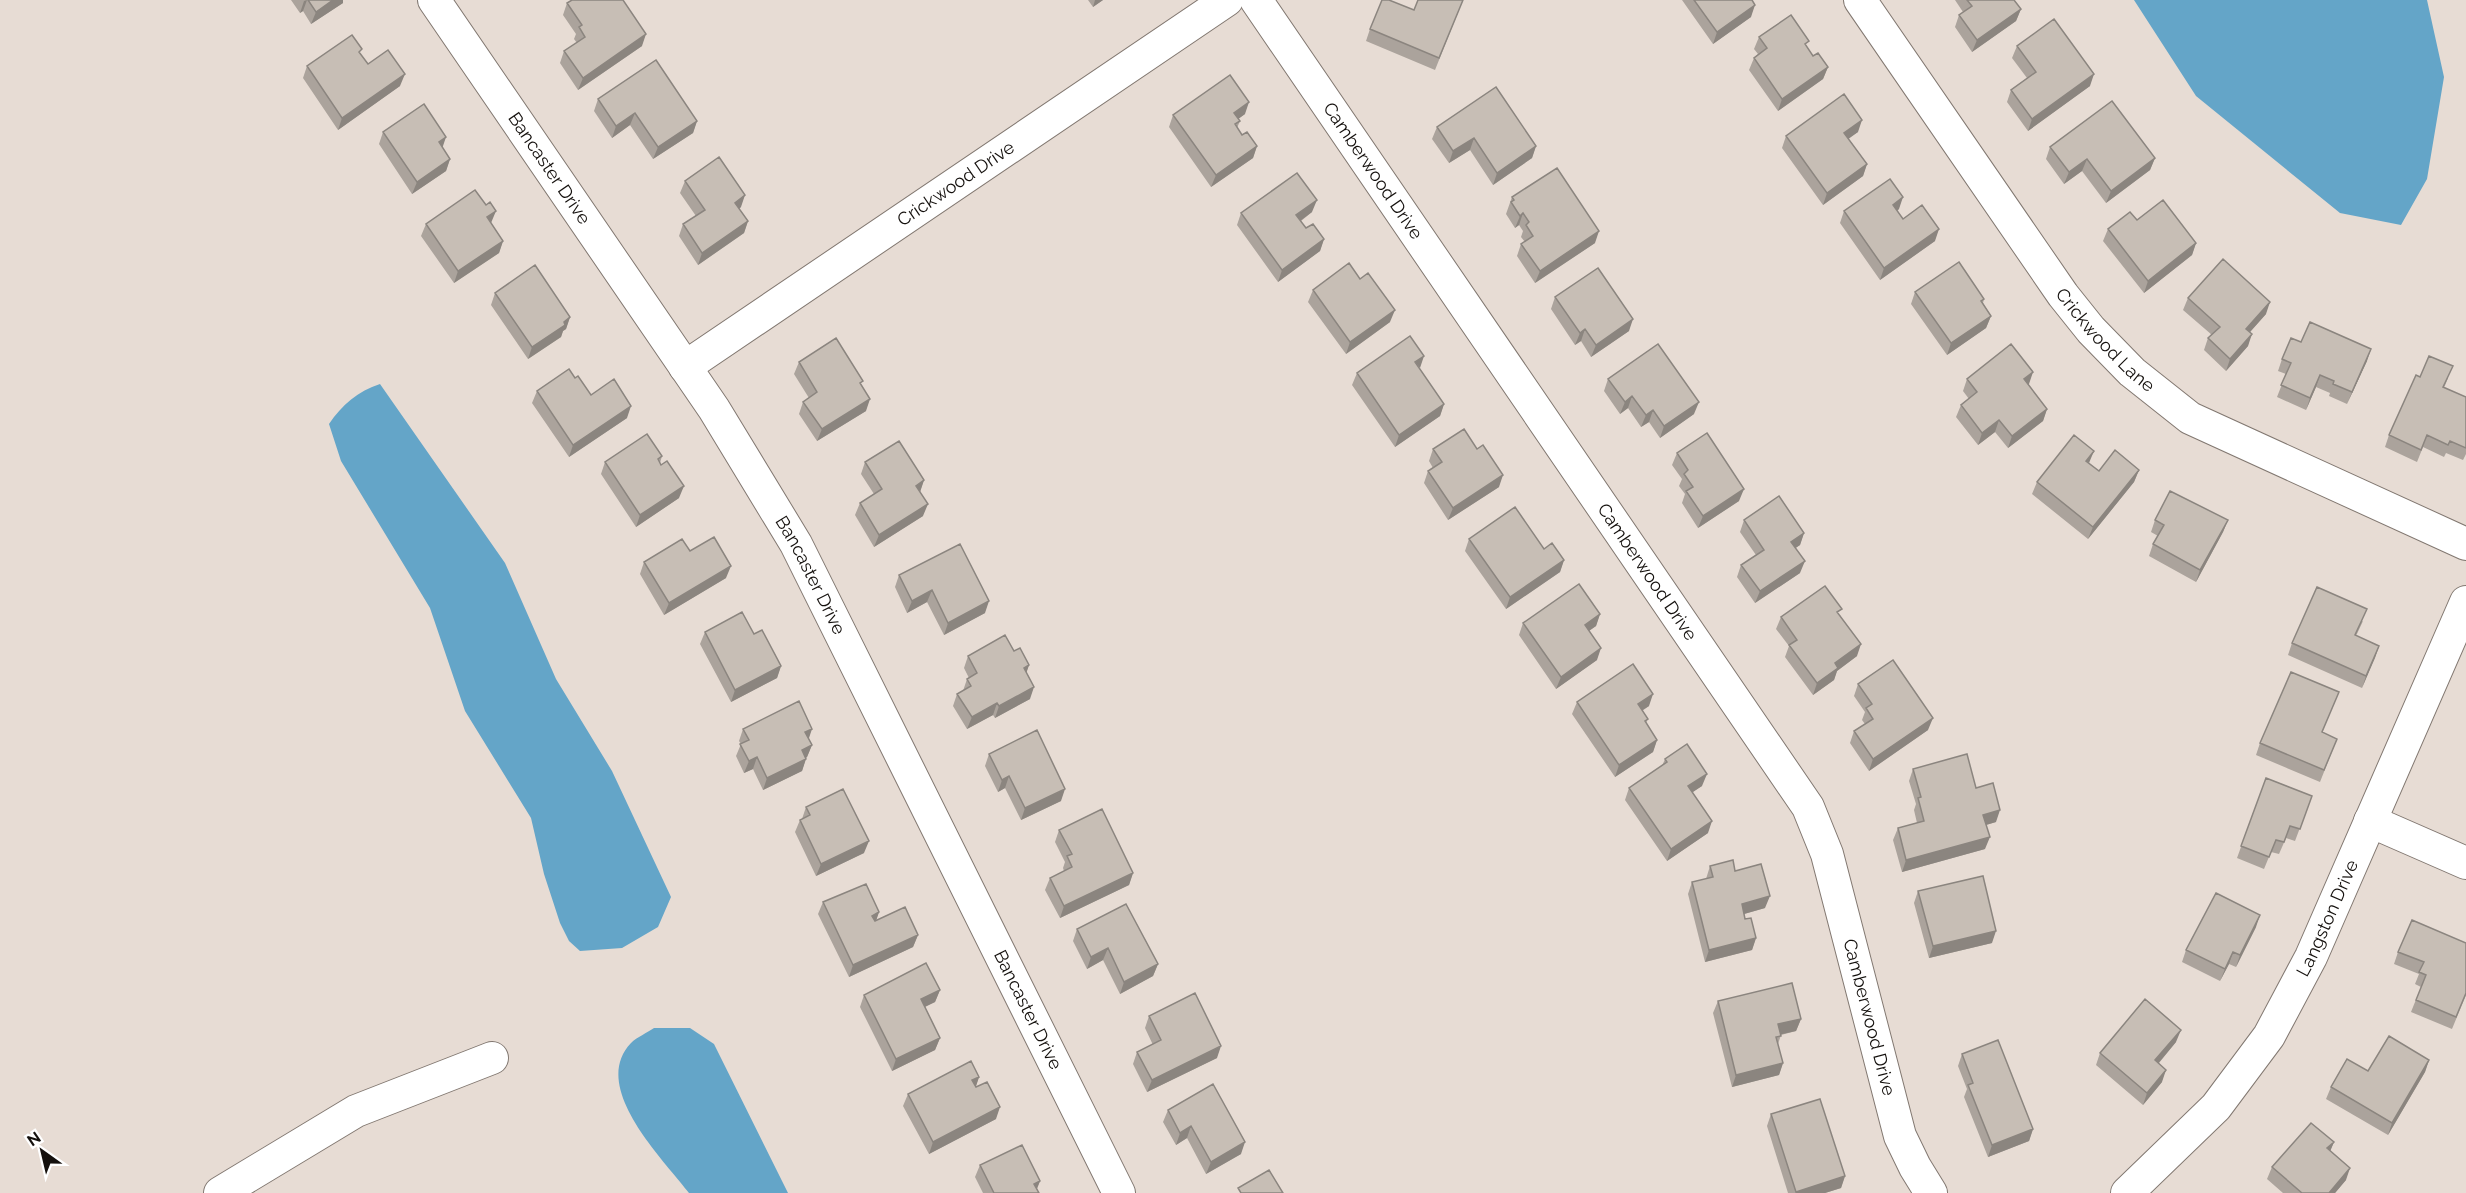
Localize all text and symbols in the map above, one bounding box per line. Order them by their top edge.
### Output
street label: Camberwood Drive [1319,98,1428,243]
street label: Bancaster Drive [504,108,595,228]
street label: Crickwood Drive [893,136,1018,230]
street label: Crickwood Lane [2052,284,2159,396]
street label: Camberwood Drive [1593,499,1702,645]
street label: Bancaster Drive [771,512,850,638]
street label: Langston Drive [2292,856,2362,980]
street label: Camberwood Drive [1839,936,1900,1098]
street label: Bancaster Drive [990,946,1067,1073]
north arrow [12,1121,72,1181]
text: N [24,1128,44,1150]

